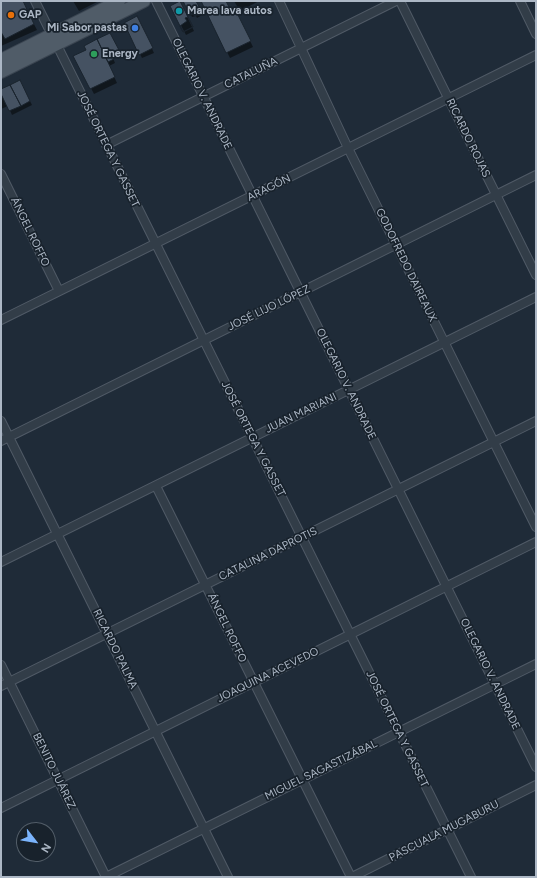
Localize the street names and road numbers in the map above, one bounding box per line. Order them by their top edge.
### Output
street label: OLEGARIO V. ANDRADE [169,36,235,152]
street label: CATALUÑA [222,54,280,92]
street label: JOSÉ ORTEGA Y GASSET [74,89,142,209]
street label: RICARDO ROJAS [443,96,493,180]
street label: ARAGÓN [245,172,293,204]
street label: ÁNGEL ROFFO [8,195,52,269]
street label: GODOFREDO DAIREAUX [373,206,439,324]
street label: JOSÉ LIJO LÓPEZ [226,282,312,334]
street label: OLEGARIO V. ANDRADE [313,326,379,442]
street label: JOSÉ ORTEGA Y GASSET [218,379,288,499]
street label: JUAN MARIANI [263,390,339,436]
street label: CATALINA DAPROTIS [217,524,319,584]
street label: ÁNGEL ROFFO [205,591,249,665]
street label: RICARDO PALMA [90,607,140,691]
street label: OLEGARIO V. ANDRADE [457,616,523,732]
street label: JOAQUINA ACEVEDO [215,645,321,705]
street label: JOSÉ ORTEGA Y GASSET [363,669,431,789]
street label: BENITO JUÁREZ [30,731,78,811]
street label: MIGUEL SAGASTIZÁBAL [263,737,379,803]
street label: PASCUALA MUGABURU [387,798,501,864]

